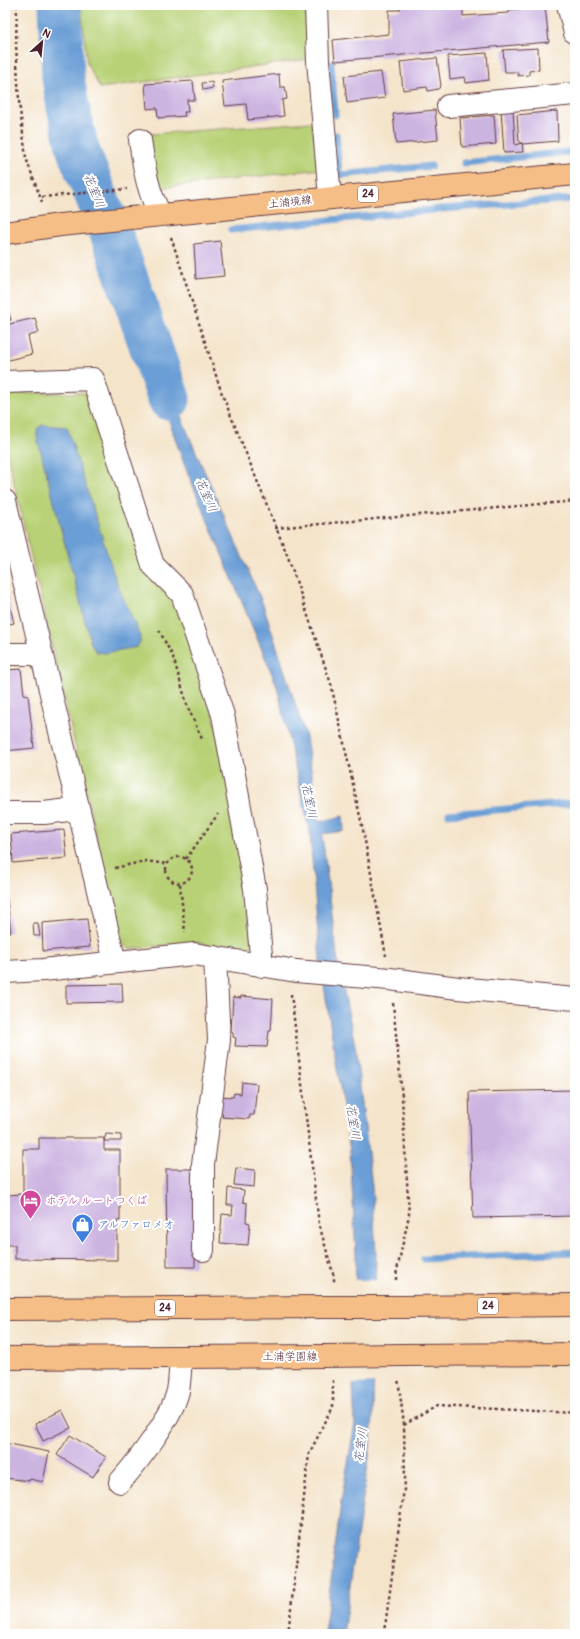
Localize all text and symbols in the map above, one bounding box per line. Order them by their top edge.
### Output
north arrow [22,22,62,62]
text: N [40,26,53,41]
water label: 花室川 [80,171,108,211]
road number: 24 [358,186,378,202]
street label: 土浦境線 [267,193,313,211]
water label: 花室川 [192,475,220,515]
water label: 花室川 [298,782,320,820]
water label: 花室川 [343,1103,363,1141]
hotel icon: ホテル ルートつくば [18,1187,44,1220]
place label: ホテル ルートつくば [46,1194,147,1207]
shop icon: アルファロメオ [70,1211,96,1244]
place label: アルファロメオ [98,1218,174,1231]
road number: 24 [478,1298,498,1314]
road number: 24 [155,1300,175,1316]
street label: 土浦学園線 [263,1350,318,1363]
water label: 花室川 [351,1426,371,1464]

